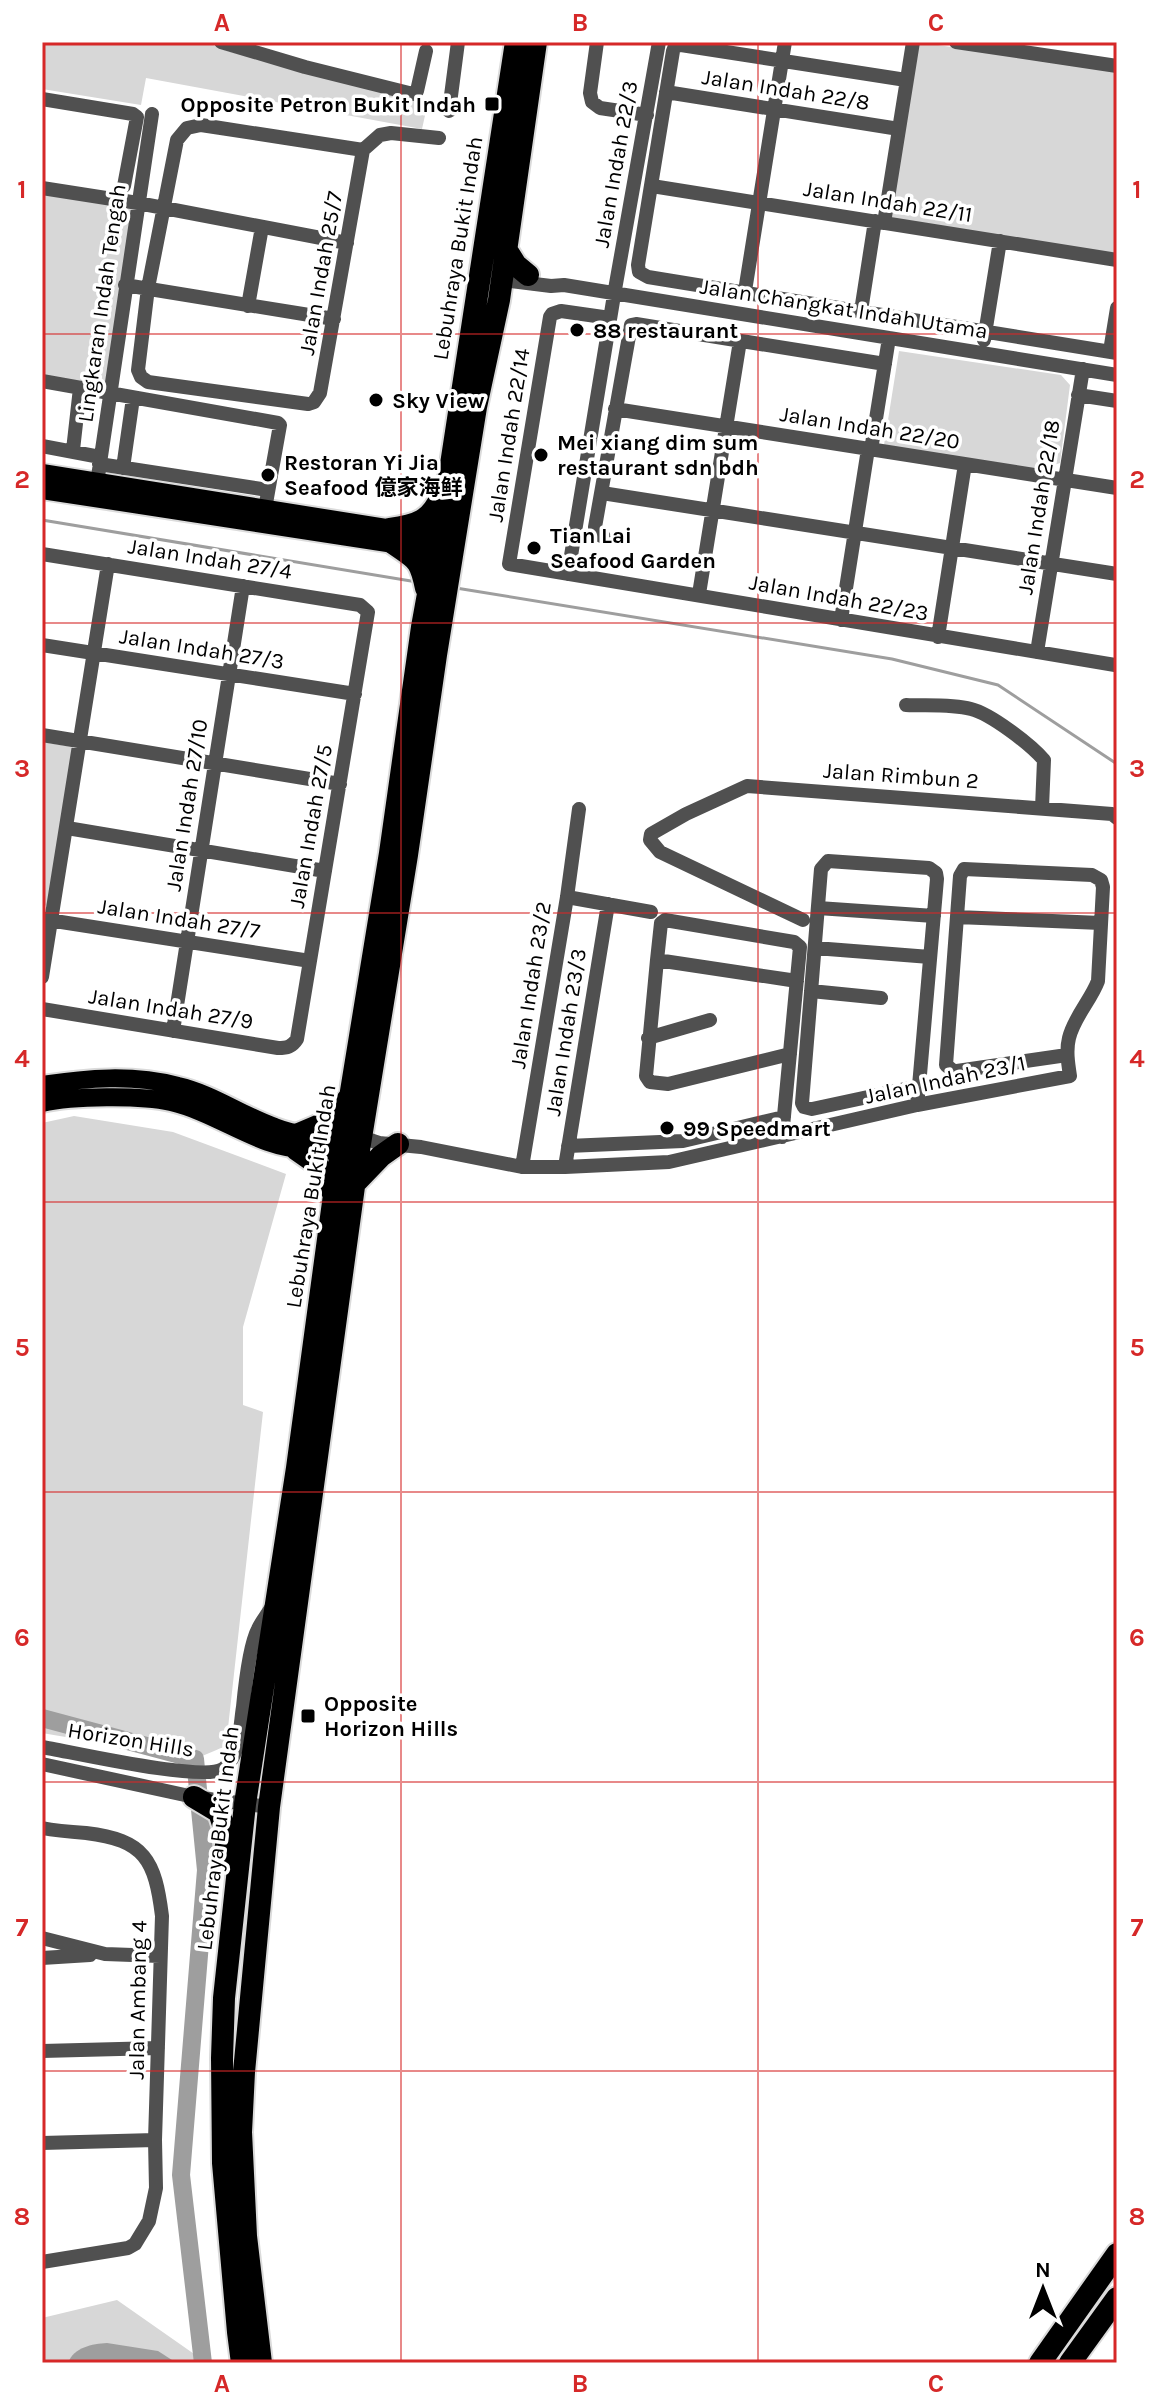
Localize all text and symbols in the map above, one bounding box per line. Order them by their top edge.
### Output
text: A [214,7,230,38]
text: B [572,7,588,38]
text: C [928,7,944,38]
street label: Jalan Indah 22/8 [700,64,872,116]
street label: Jalan Indah 22/3 [589,79,643,250]
place label: Opposite Petron Bukit Indah [180,92,476,118]
marker: Opposite Petron Bukit Indah [483,95,501,113]
street label: Lebuhraya Bukit Indah [427,134,489,362]
text: 1 [17,174,27,205]
text: 1 [1132,174,1142,205]
street label: Jalan Indah 22/11 [802,176,974,228]
street label: Lingkaran Indah Tengah [72,182,132,424]
street label: Jalan Indah 25/7 [294,189,348,357]
street label: Jalan Changkat Indah Utama [698,273,990,345]
place label: 88 restaurant [593,318,738,344]
marker: 88 restaurant [568,321,586,339]
street label: Jalan Indah 22/14 [482,346,536,524]
place label: Sky View [392,388,485,414]
marker: Sky View [367,391,385,409]
street label: Jalan Indah 22/20 [778,401,962,455]
street label: Jalan Indah 22/18 [1012,418,1066,596]
place label: Mei xiang dim sum restaurant sdn bdh [557,430,759,481]
marker: Mei xiang dim sum restaurant sdn bdh [532,446,550,464]
place label: Restoran Yi Jia Seafood 億家海鲜 [284,450,463,501]
text: 2 [14,464,30,495]
text: 2 [1129,464,1145,495]
marker: Restoran Yi Jia Seafood 億家海鲜 [259,466,277,484]
place label: Tian Lai Seafood Garden [550,523,716,574]
street label: Jalan Indah 27/4 [126,533,294,585]
marker: Tian Lai Seafood Garden [525,539,543,557]
street label: Jalan Indah 22/23 [747,569,930,627]
street label: Jalan Indah 27/3 [118,623,286,675]
street label: Jalan Indah 27/10 [161,717,213,893]
street label: Jalan Indah 27/5 [284,742,338,910]
text: 3 [14,753,30,784]
text: 3 [1129,753,1145,784]
street label: Jalan Rimbun 2 [822,758,980,794]
street label: Jalan Indah 27/7 [96,893,262,945]
street label: Jalan Indah 23/2 [505,900,557,1071]
street label: Jalan Indah 23/3 [540,947,592,1118]
street label: Jalan Indah 27/9 [87,983,255,1035]
text: 4 [14,1043,30,1074]
text: 4 [1129,1043,1145,1074]
street label: Jalan Indah 23/1 [863,1050,1028,1110]
street label: Lebuhraya Bukit Indah [280,1082,342,1310]
place label: 99 Speedmart [683,1116,831,1142]
marker: 99 Speedmart [658,1119,676,1137]
text: 5 [14,1332,30,1363]
text: 5 [1129,1332,1145,1363]
text: 6 [14,1622,30,1653]
text: 6 [1129,1622,1145,1653]
place label: Opposite Horizon Hills [324,1691,458,1742]
marker: Opposite Horizon Hills [299,1707,317,1725]
street label: Horizon Hills [66,1717,196,1763]
street label: Lebuhraya Bukit Indah [191,1724,245,1952]
text: 7 [16,1912,29,1943]
text: 7 [1131,1912,1144,1943]
street label: Jalan Ambang 4 [124,1920,152,2080]
text: 8 [14,2201,30,2232]
text: 8 [1129,2201,1145,2232]
north arrow [1003,2249,1083,2329]
text: N [1035,2257,1051,2283]
text: A [214,2368,230,2399]
text: B [572,2368,588,2399]
text: C [928,2368,944,2399]

